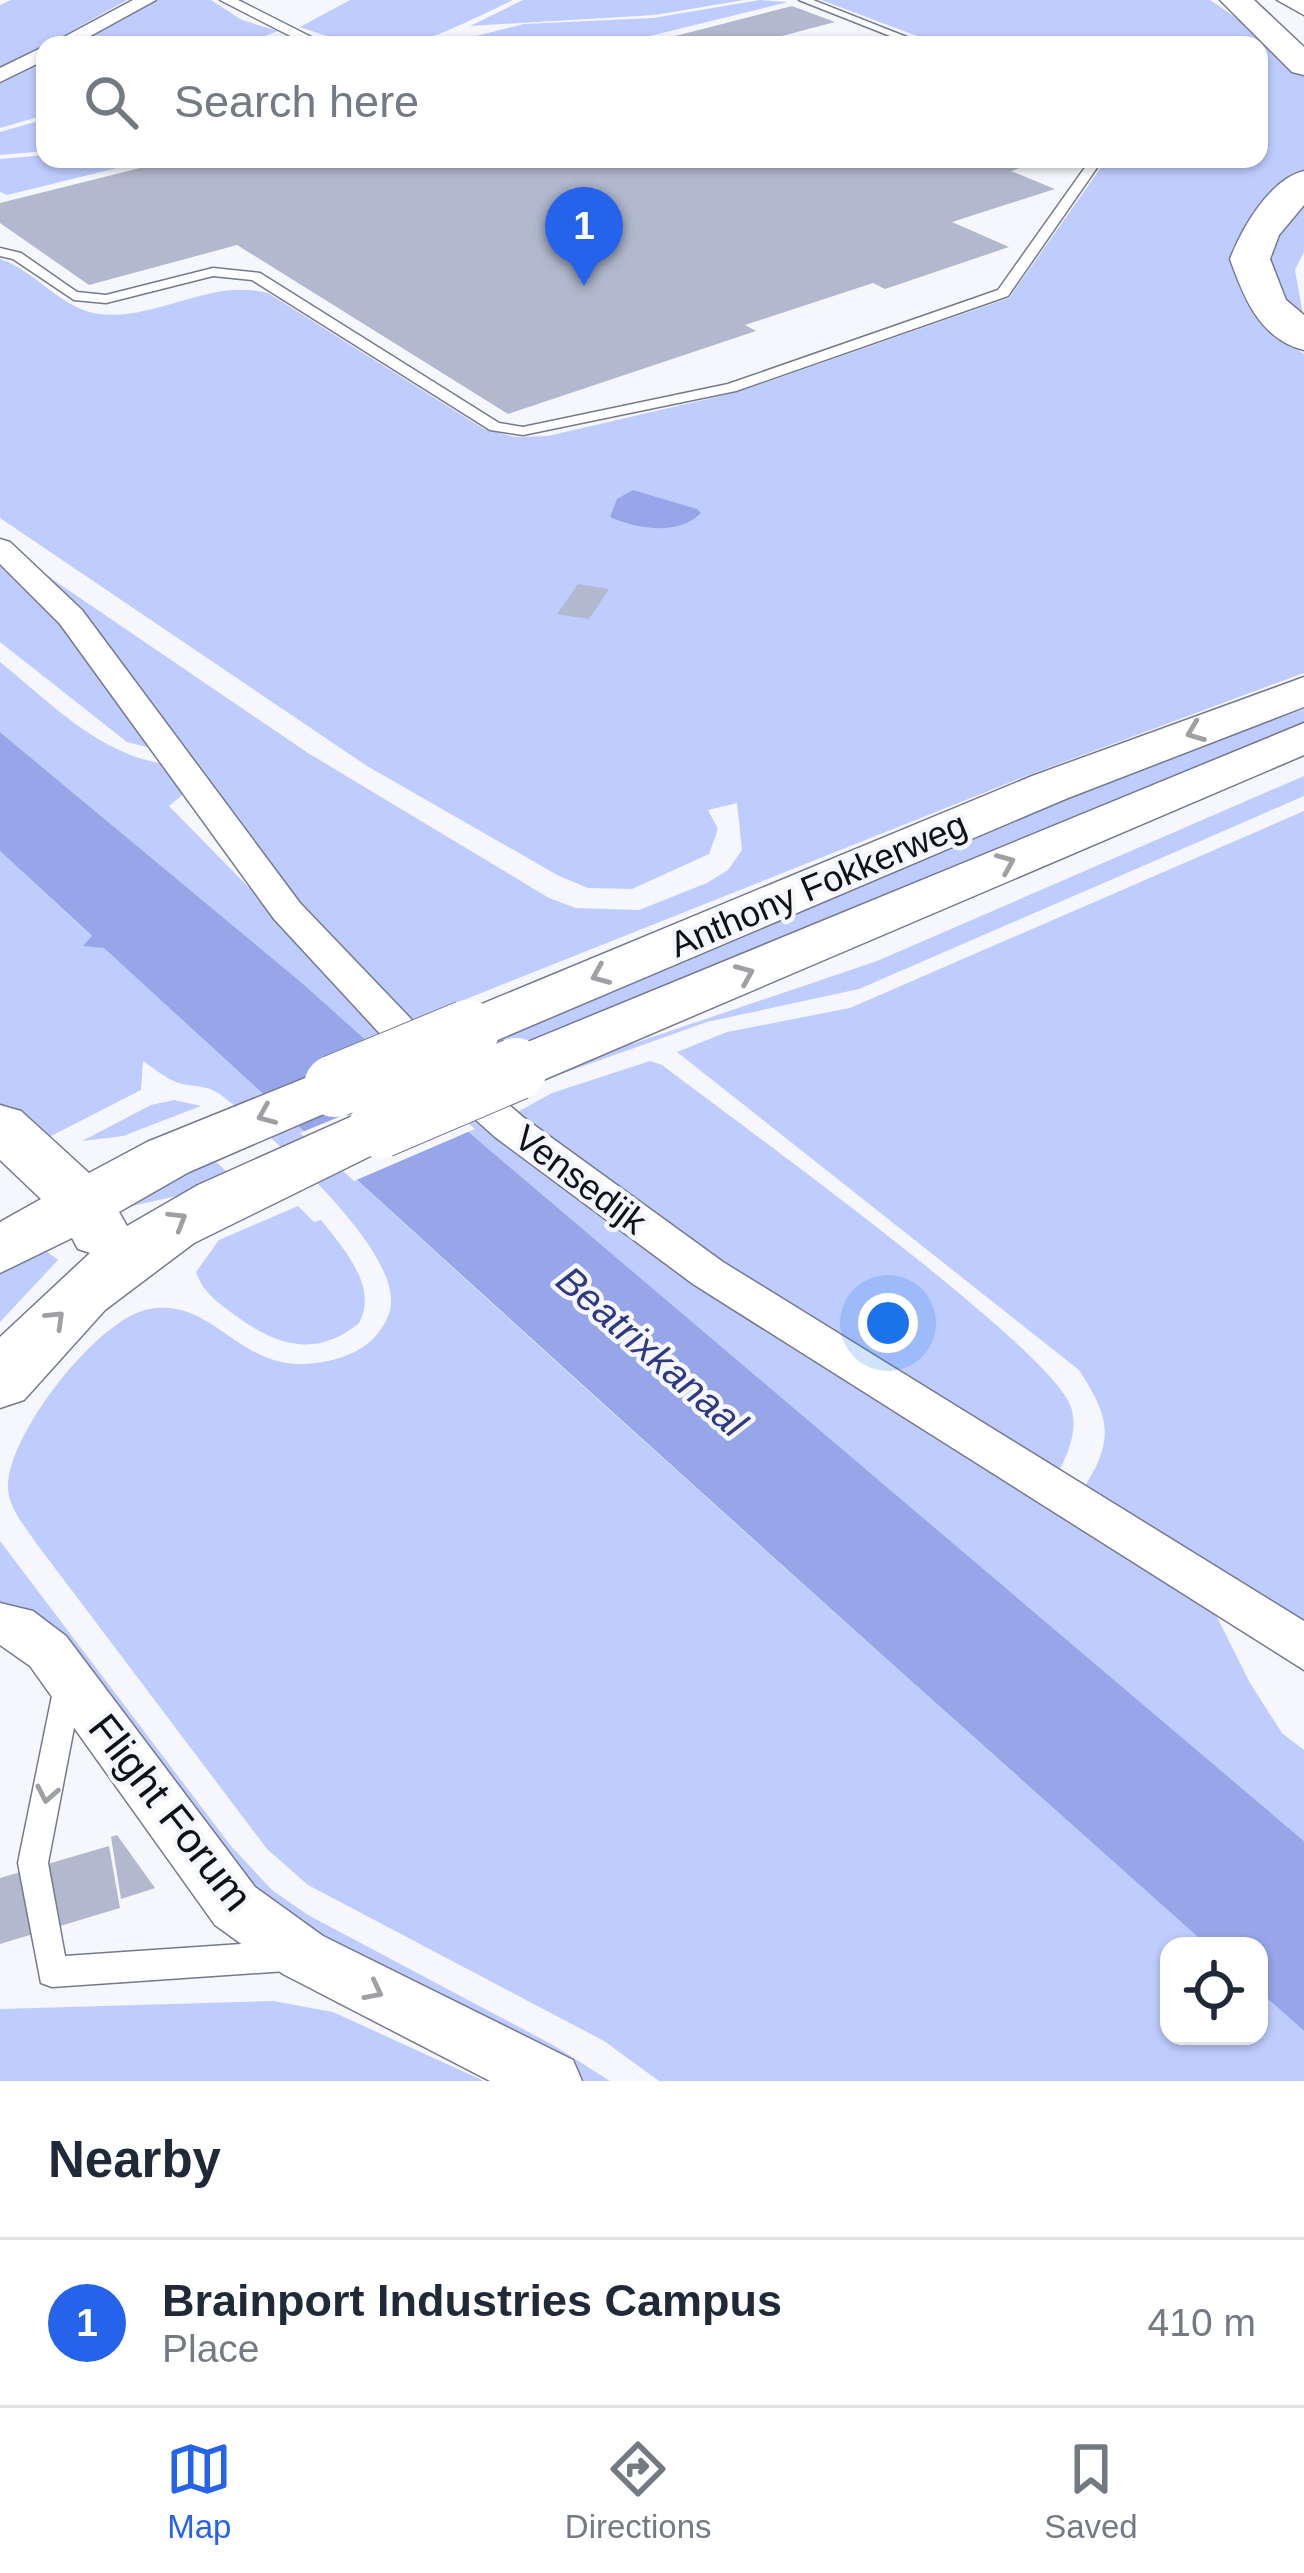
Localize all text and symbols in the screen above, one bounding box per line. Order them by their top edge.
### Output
search box [36,36,1268,168]
icon: search [78,69,144,135]
text: Search here [174,76,419,127]
pin: 1 [545,187,623,286]
one-way arrow [1185,718,1206,743]
street label: Anthony Fokkerweg [664,803,973,965]
one-way arrow [995,853,1016,877]
one-way arrow [591,961,612,985]
one-way arrow [733,964,754,988]
one-way arrow [257,1101,278,1125]
street label: Vensedijk [507,1117,655,1243]
one-way arrow [165,1212,187,1234]
water label: Beatrixkanaal [548,1258,756,1446]
your location [858,1293,918,1353]
one-way arrow [42,1311,64,1333]
street label: Flight Forum [80,1705,262,1920]
one-way arrow [35,1784,61,1804]
map controls [1160,1937,1268,2045]
button: locate [1160,1937,1268,2045]
one-way arrow [362,1976,384,1999]
text: Nearby [48,2131,221,2188]
text: Brainport Industries Campus [162,2275,782,2326]
text: 1 [76,2301,98,2344]
text: 410 m [1148,2301,1256,2344]
text: Place [162,2327,260,2370]
tab: Map [166,2436,232,2546]
tab: Directions [565,2436,712,2546]
tab: Saved [1044,2436,1138,2546]

